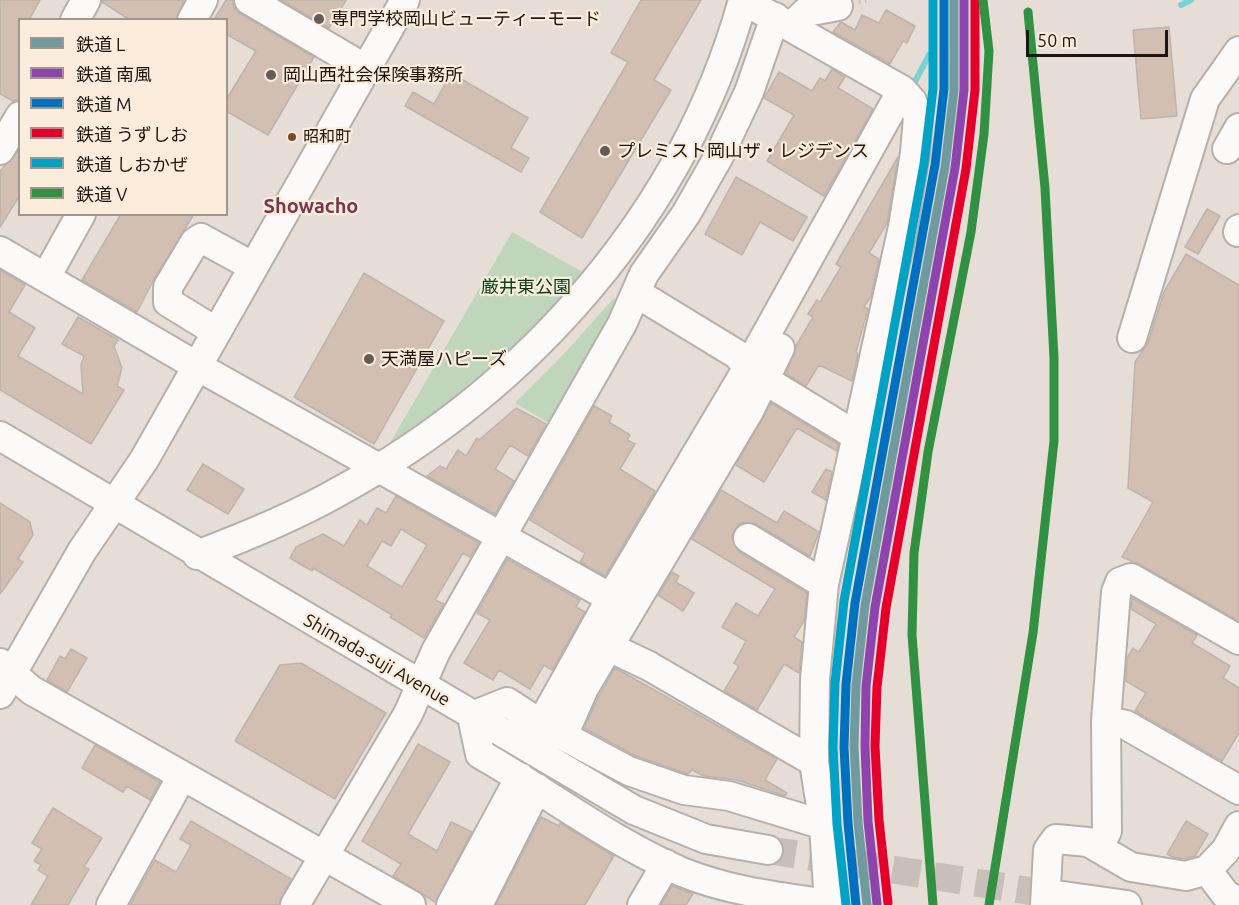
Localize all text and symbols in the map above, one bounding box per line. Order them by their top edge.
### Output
place label: 専門学校岡山ビューティーモード [331,8,601,30]
marker: 専門学校岡山ビューティーモード [312,12,326,26]
legend [18,18,228,216]
scale bar [1029,18,1172,56]
text: 50 m [1037,30,1077,50]
text: 鉄道 L [76,34,125,54]
text: 鉄道 南風 [76,64,152,84]
place label: 岡山西社会保険事務所 [283,64,463,86]
marker: 岡山西社会保険事務所 [264,68,278,82]
text: 鉄道 M [76,94,132,114]
text: 鉄道 うずしお [76,124,188,144]
place label: 昭和町 [303,127,351,147]
marker: 昭和町 [286,131,298,143]
place label: プレミスト岡山ザ・レジデンス [617,140,869,162]
marker: プレミスト岡山ザ・レジデンス [598,144,612,158]
text: 鉄道 しおかぜ [76,154,188,174]
text: 鉄道 V [76,184,128,204]
district label: Showacho [264,194,358,218]
park label: 厳井東公園 [481,276,571,298]
place label: 天満屋ハピーズ [381,348,507,370]
marker: 天満屋ハピーズ [362,352,376,366]
street label: Shimada-suji Avenue [300,609,454,711]

